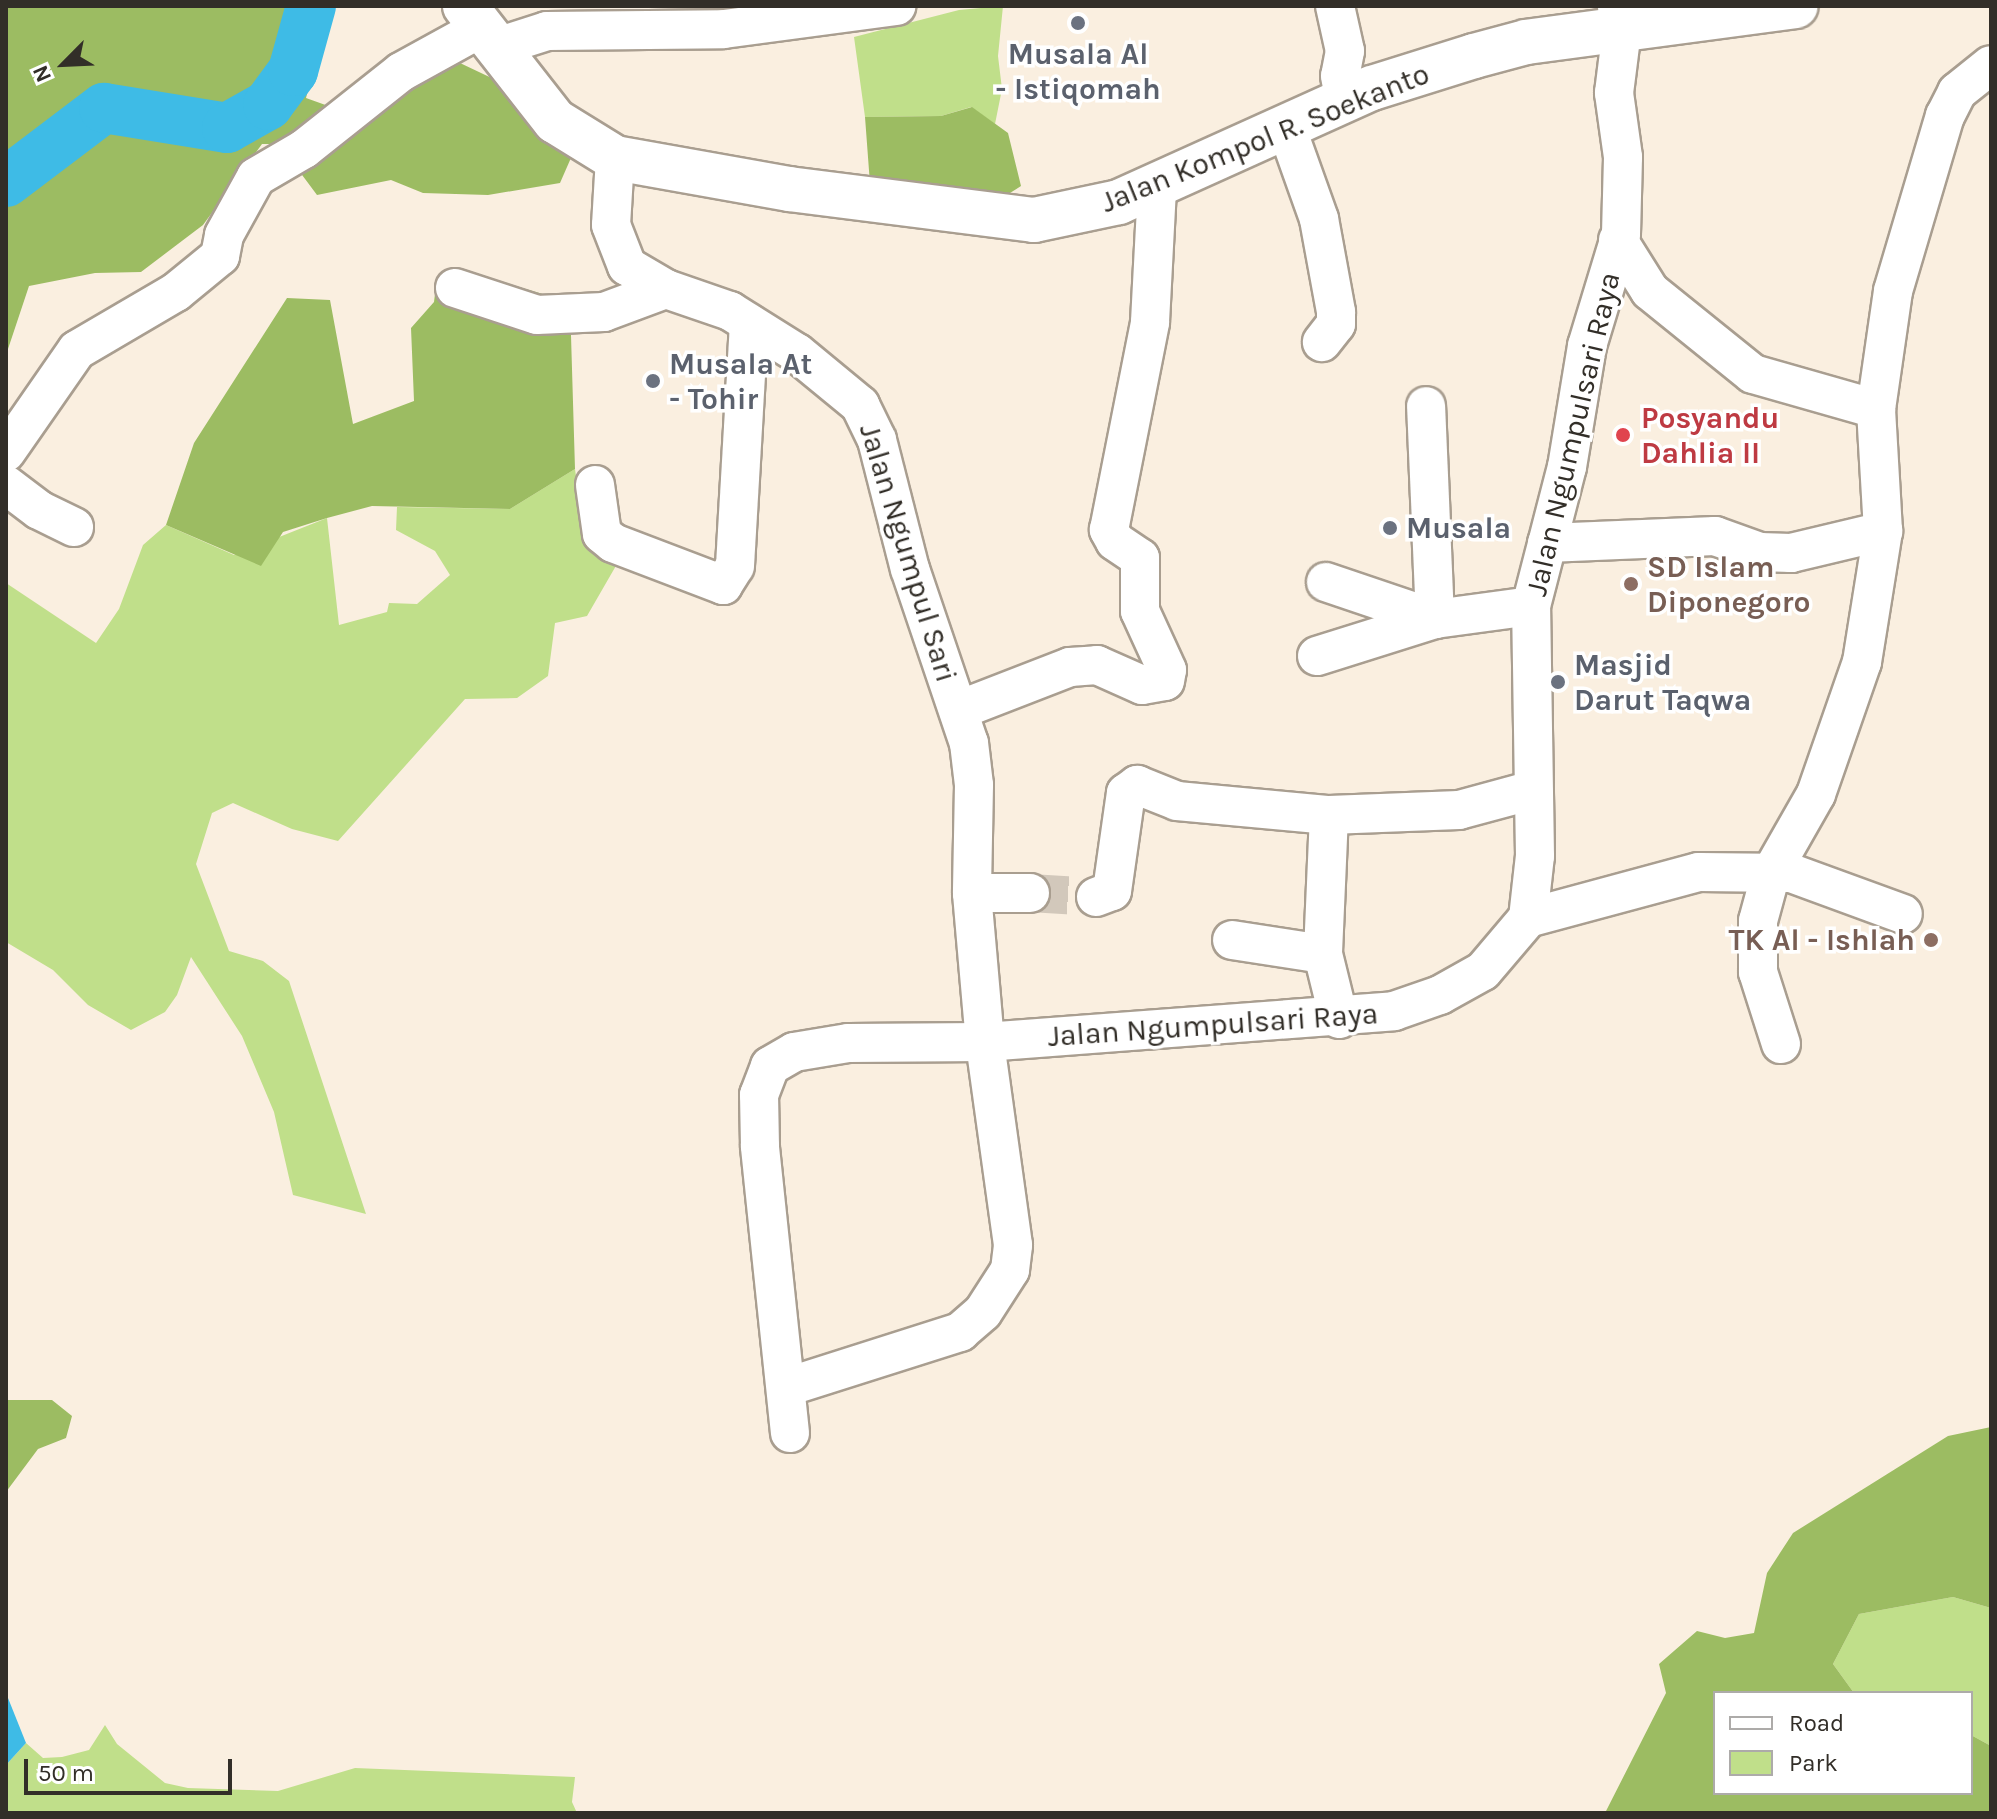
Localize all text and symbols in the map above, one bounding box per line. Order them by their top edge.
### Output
marker: Musala Al - Istiqomah [1069,14,1087,32]
north arrow [24,24,104,104]
place label: Musala Al - Istiqomah [995,36,1161,106]
street label: Jalan Kompol R. Soekanto [1096,56,1434,220]
text: N [27,61,57,86]
street label: Jalan Ngumpulsari Raya [1518,269,1628,599]
place label: Musala At - Tohir [669,346,812,416]
marker: Musala At - Tohir [644,372,662,390]
place label: Posyandu Dahlia II [1641,400,1779,470]
street label: Jalan Ngumpul Sari [852,420,964,686]
marker: Posyandu Dahlia II [1612,424,1634,446]
place label: Musala [1406,510,1511,546]
marker: Musala [1381,519,1399,537]
place label: SD Islam Diponegoro [1647,549,1810,620]
marker: SD Islam Diponegoro [1622,575,1640,593]
place label: Masjid Darut Taqwa [1574,647,1751,718]
marker: Masjid Darut Taqwa [1549,673,1567,691]
place label: TK Al - Ishlah [1729,922,1915,958]
marker: TK Al - Ishlah [1922,931,1940,949]
street label: Jalan Ngumpulsari Raya [1047,995,1379,1055]
legend [1713,1691,1973,1795]
text: Road [1789,1709,1844,1737]
scale bar [28,1743,236,1793]
text: Park [1789,1749,1838,1777]
text: 50 m [38,1759,94,1787]

